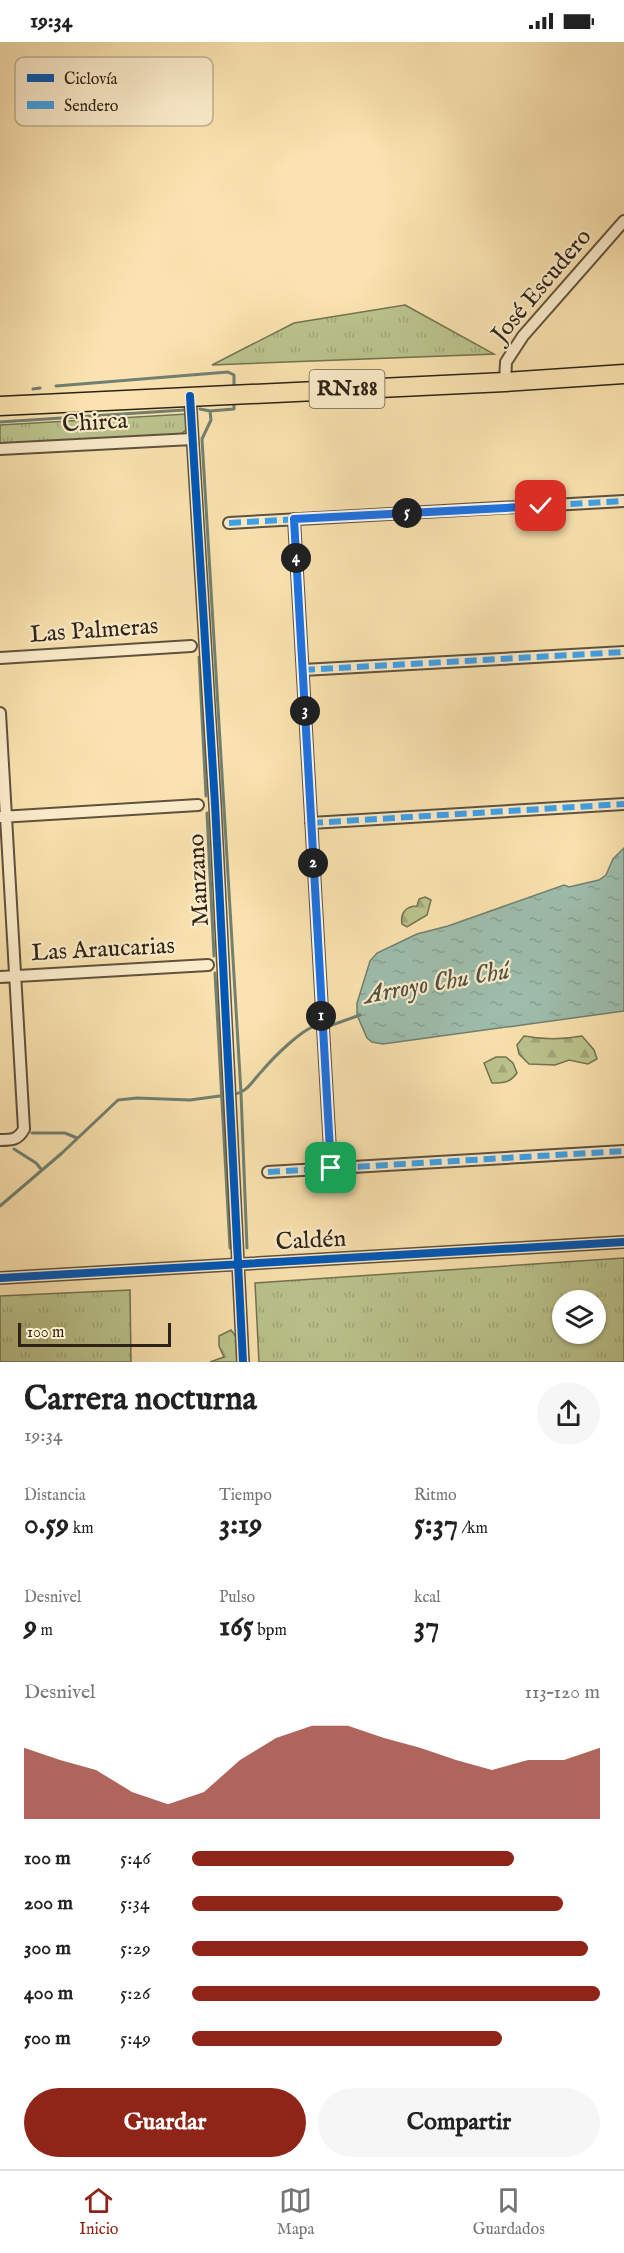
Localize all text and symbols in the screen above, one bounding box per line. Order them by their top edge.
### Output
text: 19:34 [30,7,73,35]
legend [15,57,213,126]
text: Ciclovía [64,70,118,90]
text: Sendero [64,97,119,117]
street label: José Escudero [483,222,599,352]
road number: RN188 [310,370,385,408]
street label: Chirca [61,406,129,440]
pin [515,480,566,531]
icon: check [524,489,557,522]
pin: 5 [392,498,422,528]
text: 5 [404,503,410,523]
pin: 4 [281,543,311,573]
text: 4 [292,548,300,568]
street label: Las Palmeras [29,611,159,651]
pin: 3 [290,696,320,726]
text: 3 [302,701,308,721]
street label: Manzano [181,833,217,927]
pin: 2 [298,848,328,878]
text: 2 [309,853,317,873]
street label: Las Araucarias [30,931,176,969]
water label: Arroyo Chu Chú [359,954,514,1013]
pin: 1 [306,1001,336,1031]
text: 1 [318,1006,324,1026]
pin [305,1142,356,1193]
icon: arrive [314,1151,347,1184]
street label: Caldén [275,1224,347,1258]
map controls [552,1290,606,1344]
button: layers [552,1290,606,1344]
scale bar [18,1320,171,1348]
text: 100 m [27,1323,64,1343]
text: Carrera nocturna [24,1379,257,1421]
button: share [537,1382,600,1445]
text: 19:34 [24,1423,63,1448]
text: Distancia [24,1486,86,1506]
text: Tiempo [219,1486,272,1506]
text: Ritmo [414,1486,457,1506]
text: 0.59 [24,1506,69,1544]
text: 3:19 [219,1506,262,1544]
text: 5:37 [414,1506,458,1544]
text: km [69,1519,94,1539]
text: /km [458,1519,488,1539]
text: Desnivel [24,1588,81,1608]
text: Pulso [219,1588,255,1608]
text: kcal [414,1588,441,1608]
text: 9 [24,1608,37,1646]
text: 165 [219,1608,254,1646]
text: 37 [414,1608,439,1646]
text: m [37,1621,53,1641]
text: bpm [254,1621,287,1641]
text: Desnivel [24,1680,96,1705]
text: 113–120 m [524,1680,600,1705]
text: 100 m [24,1846,71,1871]
text: 5:46 [120,1846,151,1871]
text: 200 m [24,1891,73,1916]
text: 5:34 [120,1891,150,1916]
text: 300 m [24,1936,71,1961]
text: 5:29 [120,1936,151,1961]
text: 400 m [24,1981,73,2006]
text: 5:26 [120,1981,150,2006]
text: 500 m [24,2026,71,2051]
text: 5:49 [120,2026,151,2051]
button: Guardar [24,2088,306,2157]
button: Compartir [318,2088,600,2157]
tab: Inicio [79,2184,118,2240]
tab: Mapa [277,2184,314,2240]
tab: Guardados [473,2184,545,2240]

